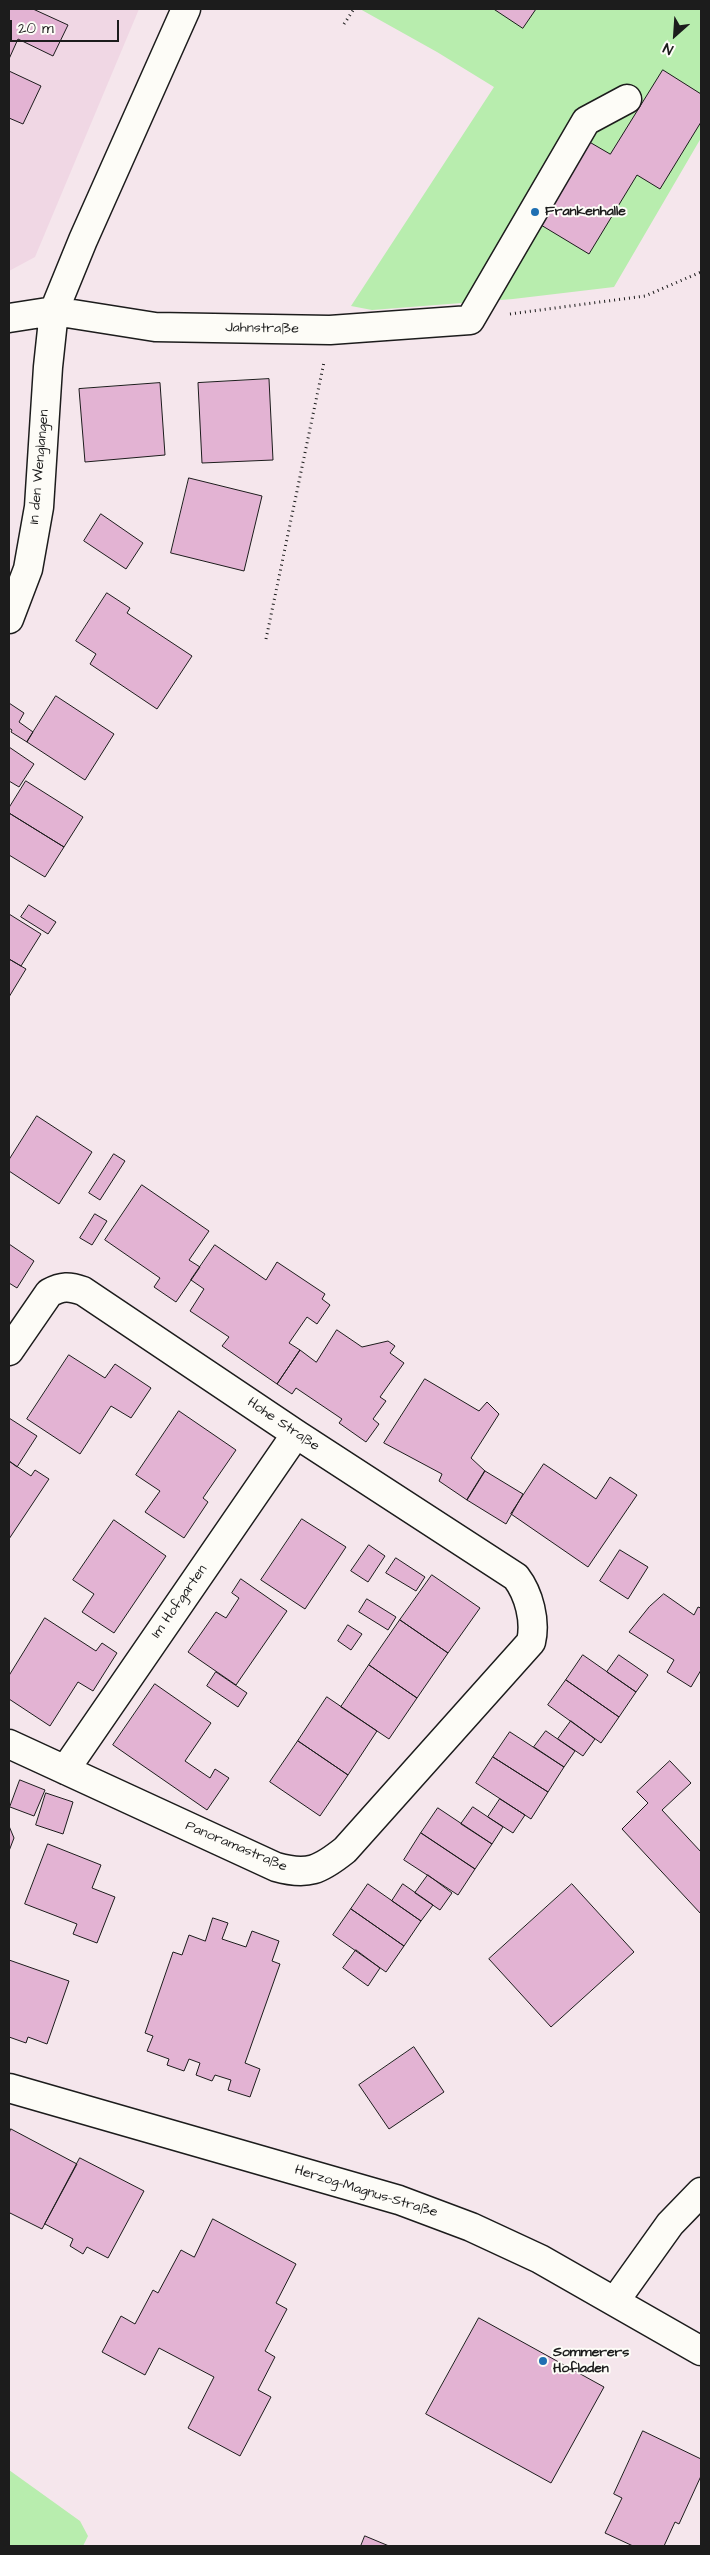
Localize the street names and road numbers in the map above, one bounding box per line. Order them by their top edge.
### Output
street label: Jahnstraße [225,320,299,338]
street label: In den Wenglangen [27,409,53,525]
street label: Hohe Straße [244,1395,322,1455]
street label: Im Hofgarten [149,1562,211,1642]
street label: Panoramastraße [183,1818,289,1876]
street label: Herzog-Magnus-Straße [292,2162,440,2222]

